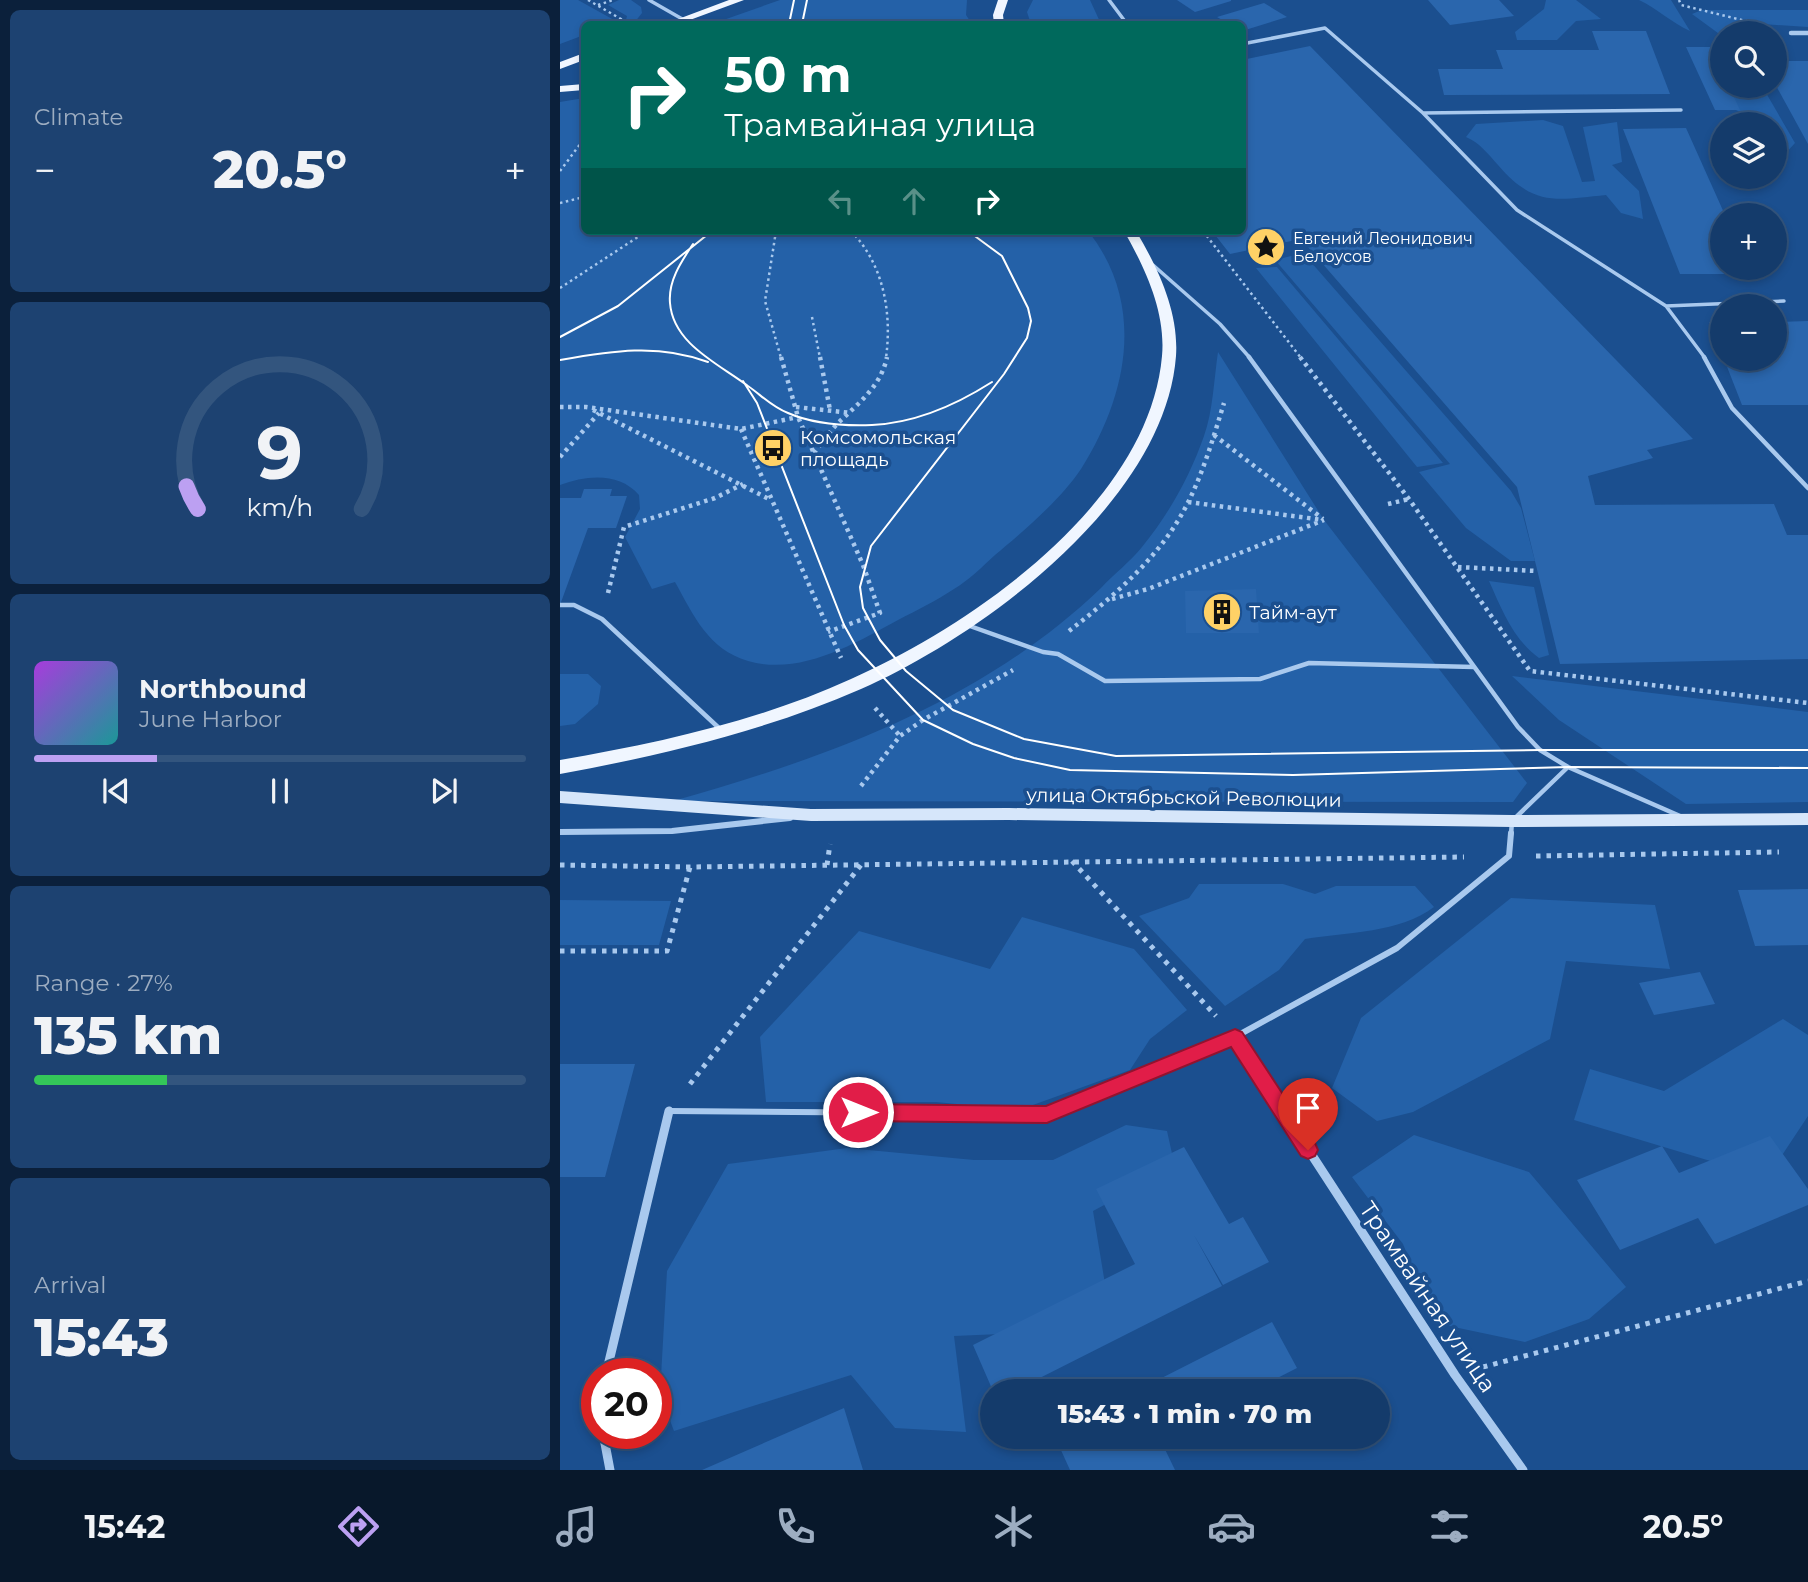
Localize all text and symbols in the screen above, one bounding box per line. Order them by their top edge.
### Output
map controls [1710,21,1787,371]
button: search [1710,21,1787,98]
text: 50 m [724,45,852,104]
icon: right [609,49,700,140]
text: Climate [34,103,123,131]
text: Трамвайная улица [724,105,1036,144]
button: layers [1710,112,1787,189]
text: 20.5° [213,138,347,201]
text: − [34,147,56,194]
text: + [504,147,526,194]
icon: left [822,182,860,220]
icon: ahead [895,182,933,220]
icon: right [968,182,1006,220]
button: + [1710,203,1787,280]
place icon: Евгений Леонидович Белоусов [1245,226,1287,268]
place label: Евгений Леонидович Белоусов [1293,229,1473,266]
button: − [1710,294,1787,371]
text: 9 [257,409,303,497]
place label: Комсомольская площадь [800,426,956,471]
bus stop icon: Комсомольская площадь [752,427,794,469]
text: km/h [247,492,313,522]
building icon: Тайм-аут [1201,591,1243,633]
place label: Тайм-аут [1249,601,1337,624]
text: Northbound [139,673,307,705]
text: June Harbor [139,705,282,733]
icon: previous [97,772,135,810]
icon: pause [261,772,299,810]
icon: next [425,772,463,810]
street label: улица Октябрьской Революции [1025,783,1342,812]
text: Range · 27% [34,969,173,997]
text: 135 km [34,1004,222,1067]
position arrow [821,1075,895,1149]
pin [1278,1078,1338,1150]
icon: arrive [1289,1089,1327,1127]
street label: Трамвайная улица [1354,1196,1502,1398]
text: Arrival [34,1271,107,1299]
text: 15:43 [34,1306,169,1369]
speed limit sign: 20 [581,1358,672,1449]
text: 15:43 · 1 min · 70 m [1058,1398,1312,1430]
icon: directions [334,1502,383,1551]
icon: music [552,1502,601,1551]
icon: phone [771,1502,820,1551]
icon: climate [989,1502,1038,1551]
icon: car [1207,1502,1256,1551]
icon: filters [1425,1502,1474,1551]
text: 15:42 [85,1507,165,1546]
text: 20.5° [1643,1507,1723,1546]

